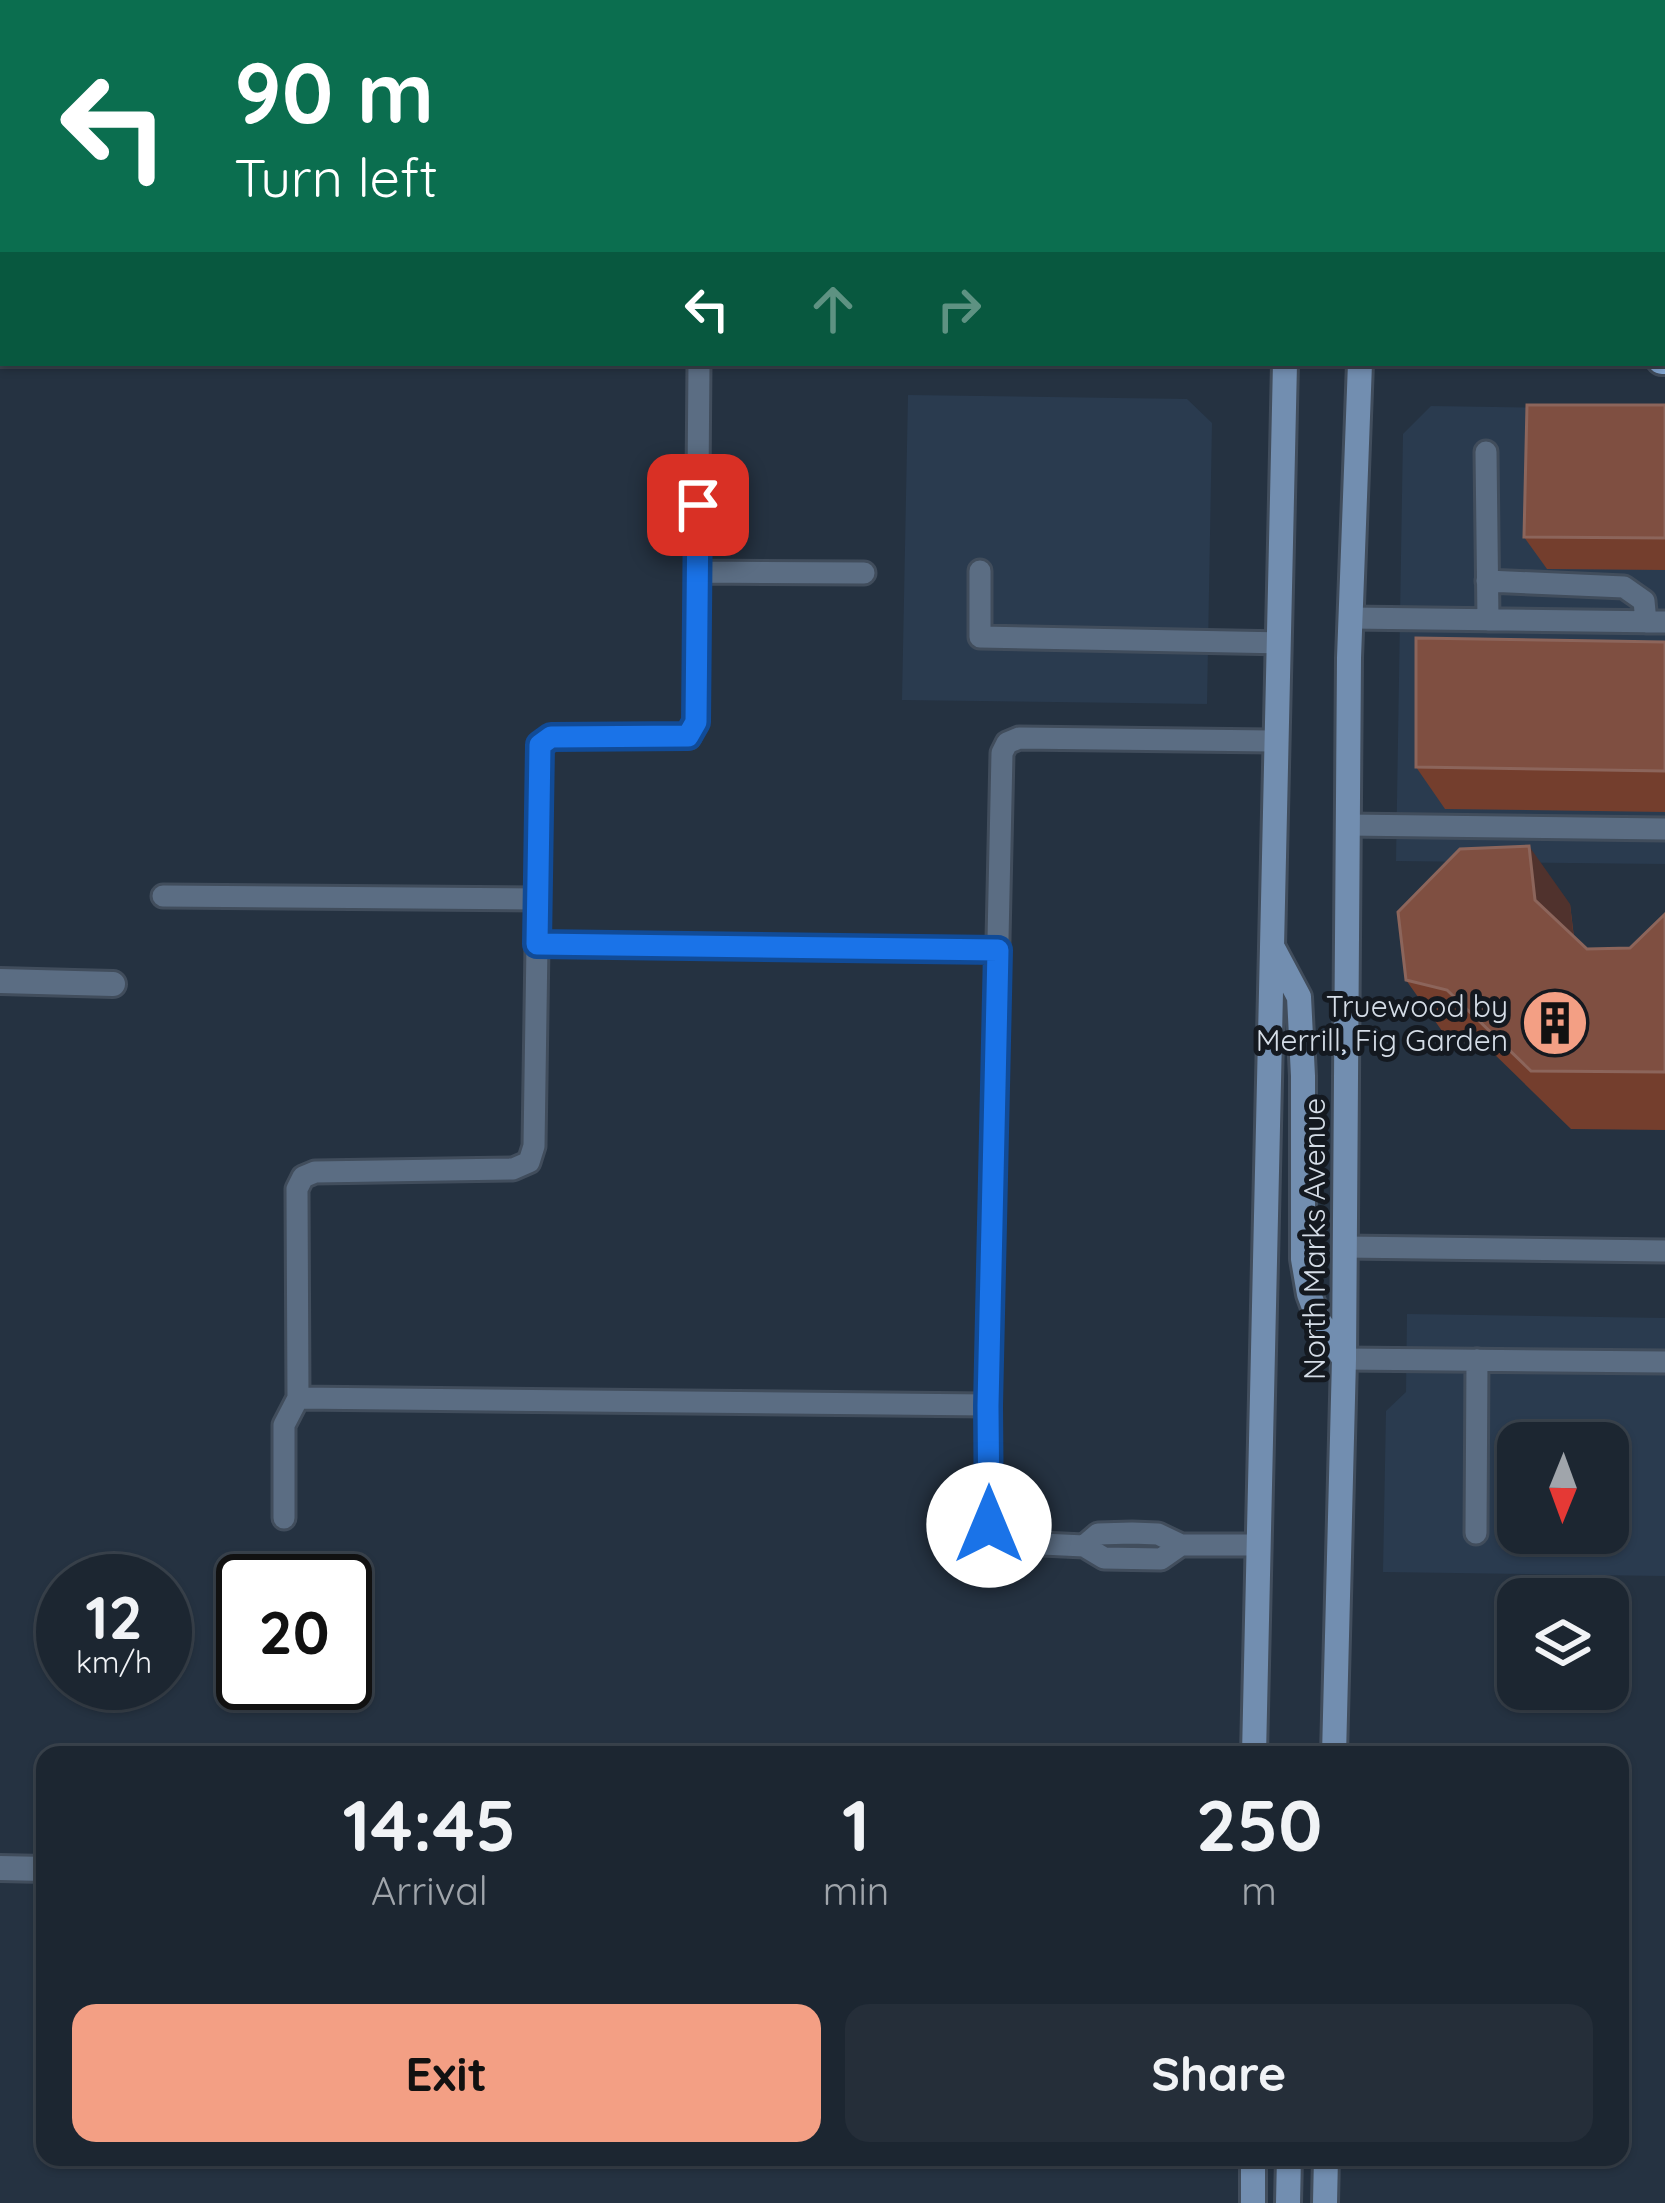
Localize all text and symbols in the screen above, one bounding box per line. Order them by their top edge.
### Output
text: 90 m [234,39,434,144]
icon: left [36,48,192,204]
text: Turn left [234,143,438,211]
icon: left [674,276,740,342]
icon: ahead [800,276,866,342]
icon: right [926,276,992,342]
pin [647,454,749,556]
icon: arrive [665,472,731,538]
place label: Truewood by Merrill, Fig Garden [1256,987,1508,1059]
building icon: Truewood by Merrill, Fig Garden [1520,988,1590,1058]
street label: North Marks Avenue [1295,1098,1333,1380]
north arrow [1497,1422,1629,1554]
map controls [1497,1422,1629,1710]
position arrow [926,1462,1052,1588]
speed limit sign: 20 [216,1554,372,1710]
button: layers [1497,1578,1629,1710]
text: 12 [85,1579,143,1654]
text: km/h [76,1643,152,1681]
text: 14:45 [343,1779,516,1869]
text: 1 [842,1779,870,1869]
text: 250 [1196,1779,1322,1869]
text: Arrival [371,1866,488,1915]
text: min [823,1866,889,1915]
text: m [1241,1866,1277,1915]
button: Exit [72,2004,821,2142]
button: Share [845,2004,1593,2142]

